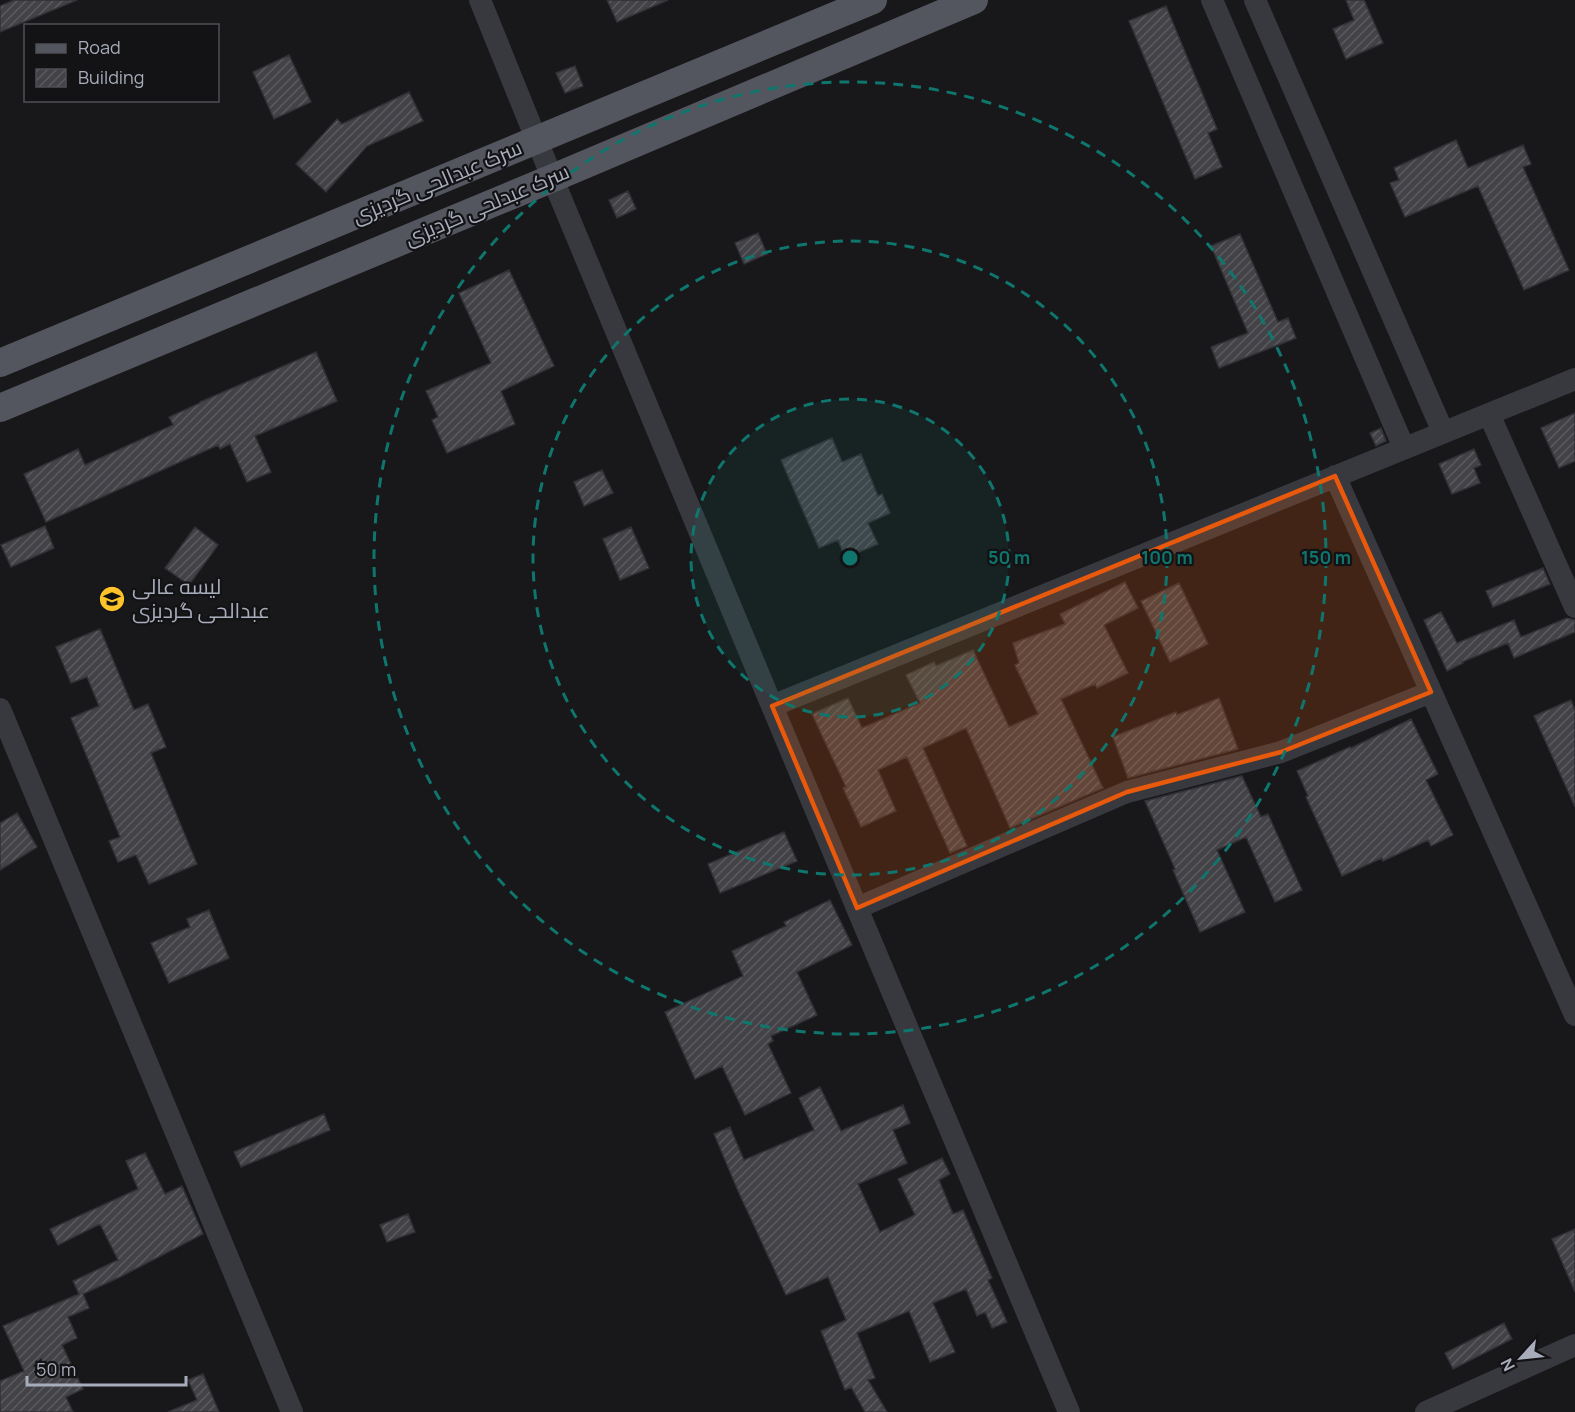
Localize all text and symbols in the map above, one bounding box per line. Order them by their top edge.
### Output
legend [24,24,219,102]
text: Road [78,35,121,59]
text: Building [78,65,144,89]
street label: سرک عبدالحی گردیزی [347,133,526,230]
street label: سرک عبدلحی گردیزی [400,157,573,251]
text: 50 m [988,545,1030,569]
text: 100 m [1141,545,1193,569]
text: 150 m [1301,545,1351,569]
centre of rings [840,548,860,568]
place label: لیسه عالی عبدالحی گردیزی [132,572,270,624]
school or university icon: لیسه عالی عبدالحی گردیزی [97,584,127,614]
north arrow [1491,1328,1551,1388]
scale bar [27,1349,186,1387]
text: N [1495,1355,1520,1375]
text: 50 m [36,1357,76,1381]

